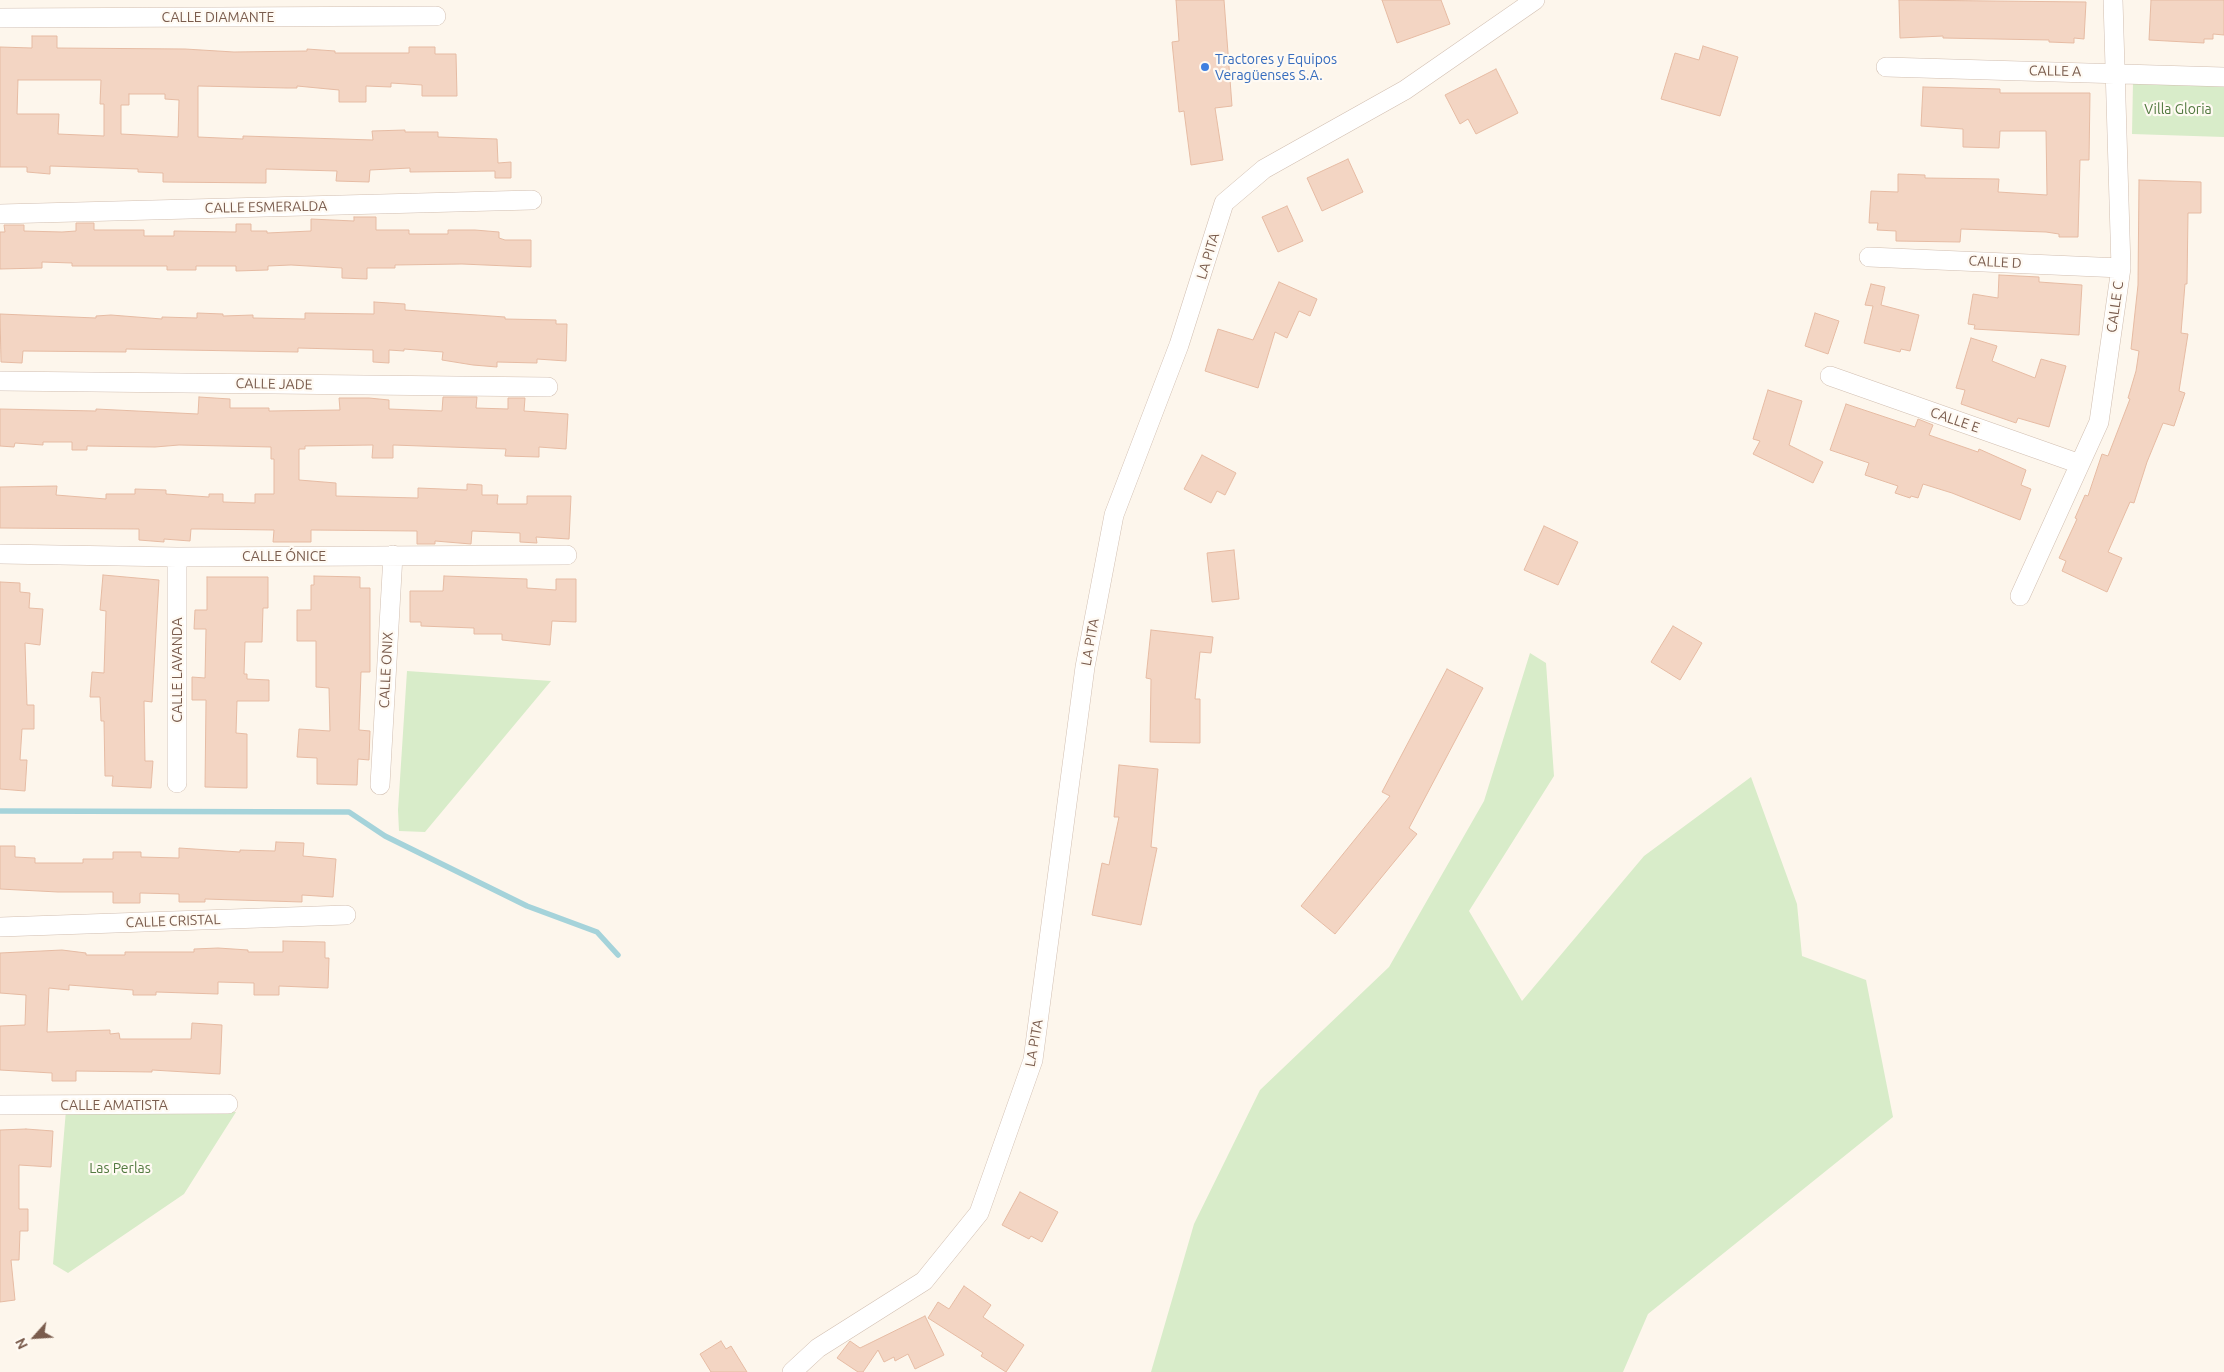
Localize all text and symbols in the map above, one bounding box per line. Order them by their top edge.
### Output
street label: CALLE DIAMANTE [162,9,274,25]
place label: Tractores y Equipos Veragüenses S.A. [1215,51,1337,84]
marker: Tractores y Equipos Veragüenses S.A. [1199,61,1211,73]
street label: CALLE A [2029,62,2081,80]
park label: Villa Gloria [2144,101,2212,117]
street label: CALLE ESMERALDA [205,198,327,216]
street label: LA PITA [1193,231,1223,281]
street label: CALLE D [1968,252,2022,272]
street label: CALLE C [2103,280,2127,334]
street label: CALLE JADE [235,375,313,393]
street label: CALLE E [1928,404,1982,436]
street label: CALLE ÓNICE [242,548,326,564]
street label: CALLE LAVANDA [169,617,185,723]
street label: LA PITA [1078,617,1102,667]
street label: CALLE ONIX [376,631,396,709]
street label: CALLE CRISTAL [125,911,221,931]
street label: LA PITA [1022,1018,1046,1068]
street label: CALLE AMATISTA [60,1097,168,1113]
park label: Las Perlas [89,1160,151,1176]
north arrow [10,1312,60,1362]
text: N [12,1335,31,1352]

